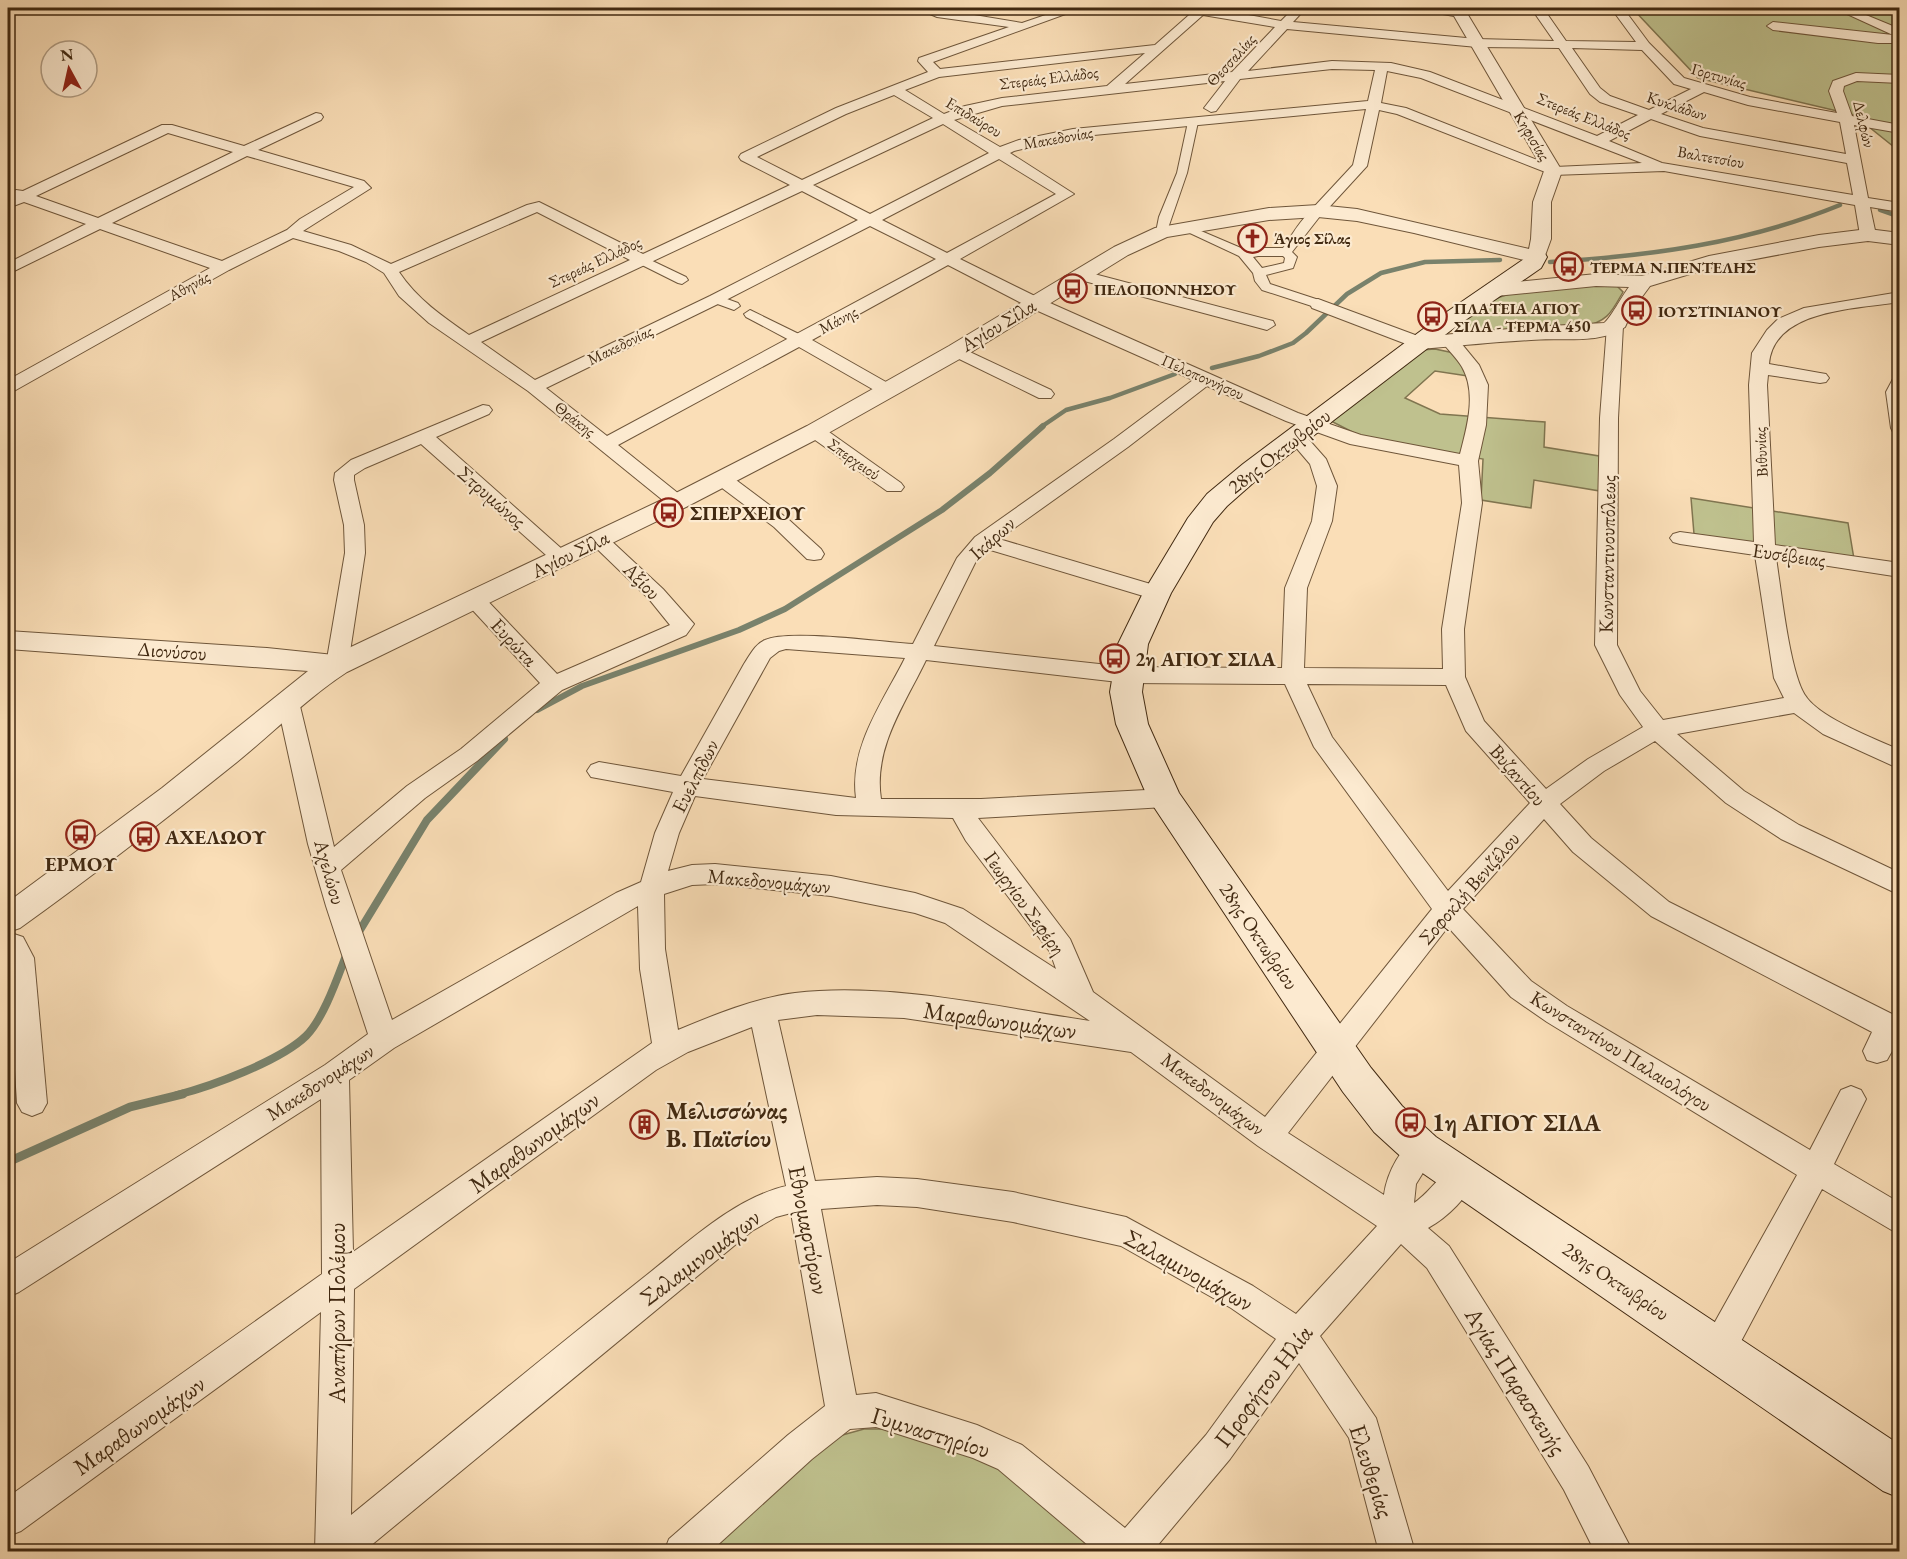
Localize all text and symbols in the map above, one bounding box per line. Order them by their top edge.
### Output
street label: Θεσσαλίας [1202,29,1261,91]
north arrow [39,39,99,99]
text: N [59,43,75,66]
street label: Γορτυνίας [1689,58,1749,94]
street label: Στερεάς Ελλάδος [998,61,1100,94]
street label: Κυκλάδων [1644,86,1710,126]
street label: Στερεάς Ελλάδος [1534,88,1635,145]
street label: Επιδαύρου [942,92,1006,142]
street label: Δελφών [1848,98,1880,150]
street label: Κηφισίας [1509,107,1555,165]
street label: Μακεδονίας [1021,121,1095,154]
street label: Βαλτετσίου [1676,141,1746,173]
church icon: Άγιος Σίλας [1237,222,1269,254]
place label: Άγιος Σίλας [1273,228,1351,249]
street label: Στερεάς Ελλάδος [545,231,645,293]
bus stop icon: ΤΕΡΜΑ Ν.ΠΕΝΤΕΛΗΣ [1553,251,1585,283]
place label: ΤΕΡΜΑ Ν.ΠΕΝΤΕΛΗΣ [1590,257,1756,278]
street label: Αθηνάς [164,266,214,306]
bus stop icon: ΠΕΛΟΠΟΝΝΗΣΟΥ [1057,273,1089,305]
place label: ΠΕΛΟΠΟΝΝΗΣΟΥ [1094,279,1237,300]
street label: Αγίου Σίλα [955,292,1041,358]
bus stop icon: ΙΟΥΣΤΙΝΙΑΝΟΥ [1621,295,1653,327]
place label: ΠΛΑΤΕΙΑ ΑΓΙΟΥ ΣΙΛΑ - ΤΕΡΜΑ 450 [1454,298,1591,337]
street label: Μάνης [815,301,861,339]
bus stop icon: ΠΛΑΤΕΙΑ ΑΓΙΟΥ ΣΙΛΑ - ΤΕΡΜΑ 450 [1417,301,1449,333]
place label: ΙΟΥΣΤΙΝΙΑΝΟΥ [1658,301,1782,322]
street label: Μακεδονίας [584,320,657,370]
street label: Πελοποννήσου [1158,349,1248,405]
street label: Θράκης [550,396,600,442]
street label: 28ης Οκτωβρίου [1222,403,1336,499]
street label: Βιθυνίας [1749,426,1773,478]
street label: Σπερχειού [824,433,884,485]
street label: Στρυμώνος [452,460,532,534]
street label: Κωνσταντινουπόλεως [1593,475,1621,633]
bus stop icon: ΣΠΕΡΧΕΙΟΥ [653,497,685,529]
place label: ΣΠΕΡΧΕΙΟΥ [690,500,806,526]
street label: Ικάρων [964,511,1020,565]
street label: Αγίου Σίλα [526,524,614,584]
street label: Ευσέβειας [1751,537,1827,573]
street label: Αξίου [617,556,666,605]
street label: Ευρώτα [485,612,544,672]
street label: Διονύσου [137,636,207,666]
bus stop icon: 2η ΑΓΙΟΥ ΣΙΛΑ [1098,643,1130,675]
place label: 2η ΑΓΙΟΥ ΣΙΛΑ [1135,646,1276,672]
street label: Ευελπίδων [666,735,724,817]
street label: Βυζαντίου [1484,739,1552,811]
bus stop icon: ΕΡΜΟΥ [65,818,97,850]
bus stop icon: ΑΧΕΛΩΟΥ [128,821,160,853]
place label: ΑΧΕΛΩΟΥ [164,824,267,850]
street label: Σοφοκλή Βενιζέλου [1413,826,1525,950]
street label: Αχελώου [308,835,352,908]
street label: Γεωργίου Σεφέρη [978,846,1072,960]
place label: ΕΡΜΟΥ [45,851,117,877]
street label: Μακεδονομάχων [706,863,832,899]
street label: 28ης Οκτωβρίου [1214,878,1304,994]
street label: Κωνσταντίνου Παλαιολόγου [1525,985,1717,1117]
street label: Μαραθωνομάχων [922,994,1078,1046]
street label: Μακεδονομάχων [261,1037,379,1127]
street label: Μακεδονομάχων [1156,1046,1270,1142]
street label: Μαραθωνομάχων [463,1084,605,1200]
place label: Μελισσώνας B. Παϊσίου [666,1095,788,1154]
bus stop icon: 1η ΑΓΙΟΥ ΣΙΛΑ [1395,1106,1427,1138]
place label: 1η ΑΓΙΟΥ ΣΙΛΑ [1432,1107,1602,1138]
building icon: Μελισσώνας B. Παϊσίου [629,1108,661,1140]
street label: Εθνομαρτύρων [781,1163,837,1297]
street label: Σαλαμινομάχων [634,1202,766,1312]
street label: Σαλαμινομάχων [1119,1222,1259,1318]
street label: Αναπήρων Πολέμου [321,1223,352,1404]
street label: 28ης Οκτωβρίου [1558,1236,1674,1326]
street label: Αγίας Παρασκευής [1458,1300,1574,1461]
street label: Προφήτου Ηλία [1207,1318,1319,1453]
street label: Μαραθωνομάχων [67,1368,211,1482]
street label: Γυμναστηρίου [868,1399,994,1465]
street label: Ελευθερίας [1342,1420,1402,1522]

